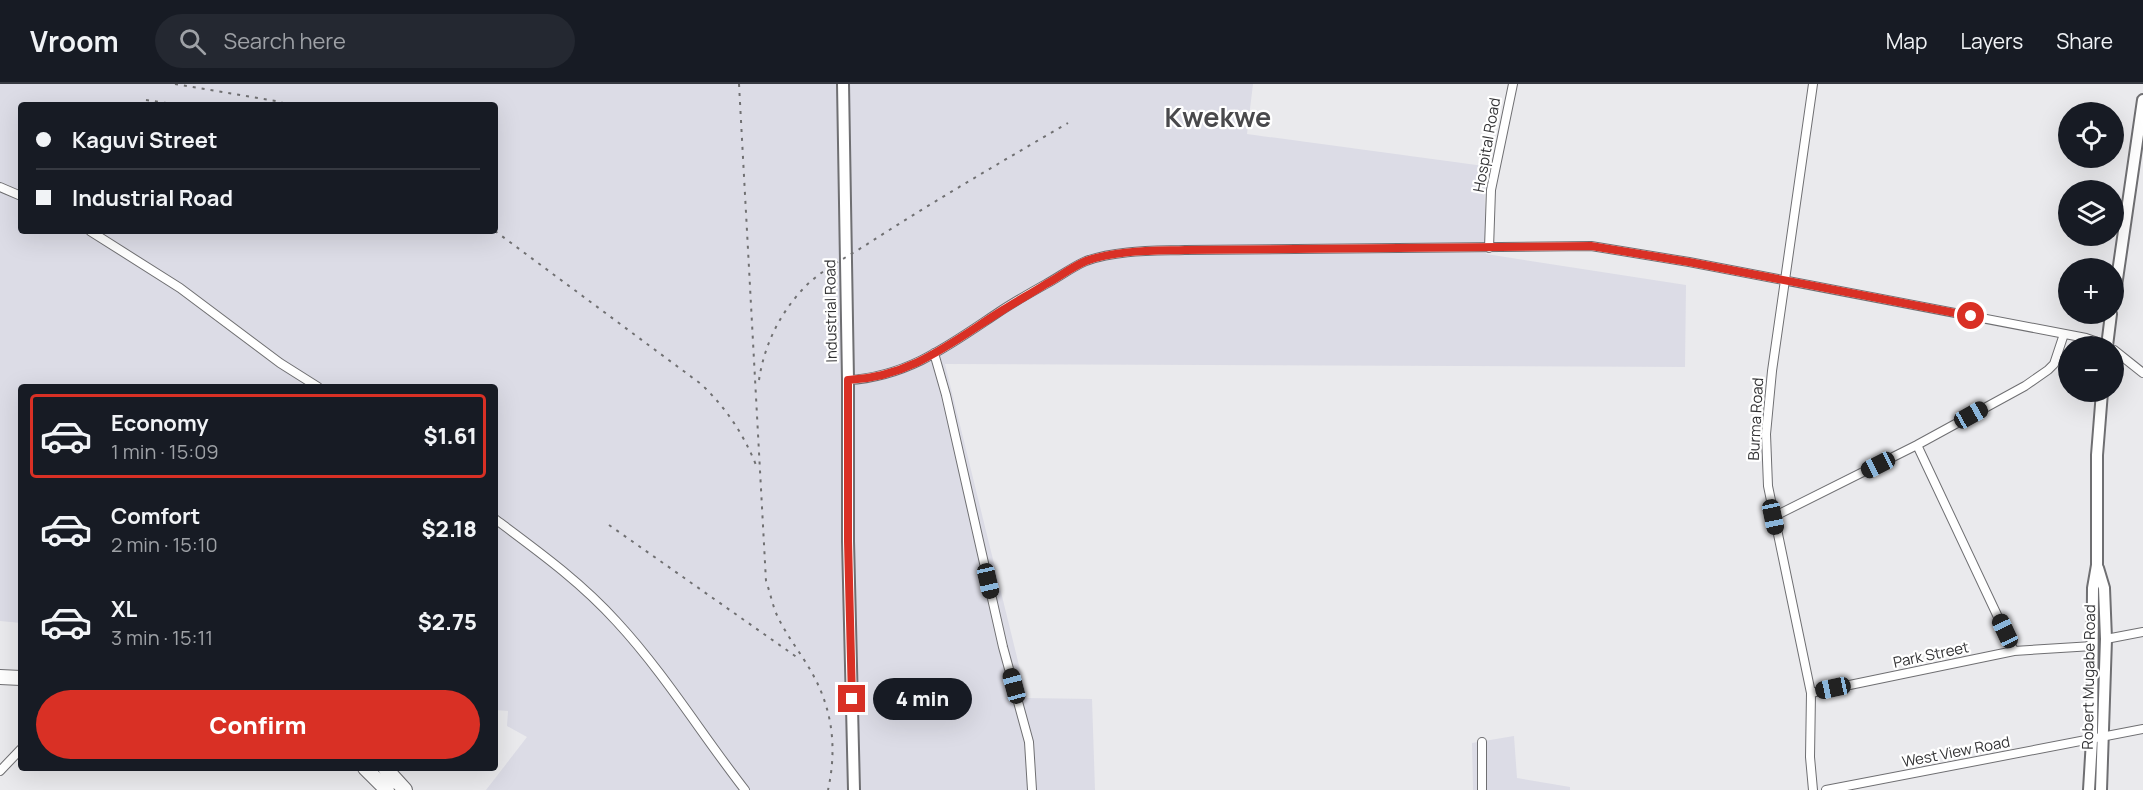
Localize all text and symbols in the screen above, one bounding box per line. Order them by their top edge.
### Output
search box [155,14,575,68]
text: Vroom [30,22,119,60]
icon: search [176,25,209,58]
text: Search here [224,26,346,56]
text: Map [1886,27,1927,55]
text: Layers [1960,27,2023,55]
text: Share [2056,27,2113,55]
street label: Hospital Road [1468,96,1505,194]
district label: Kwekwe [1165,98,1271,135]
map controls [2058,102,2124,402]
button: locate [2058,102,2124,168]
text: Kaguvi Street [72,125,218,155]
button: layers [2058,180,2124,246]
text: Industrial Road [72,183,233,213]
button: + [2058,258,2124,324]
street label: Industrial Road [819,259,842,363]
route start [1957,302,1984,329]
button: − [2058,336,2124,402]
street label: Burma Road [1743,377,1768,461]
car [1951,398,1991,432]
text: Economy [111,408,209,438]
icon: car [39,409,93,463]
text: $1.61 [423,421,477,451]
text: 1 min · 15:09 [111,438,219,465]
car [1858,449,1898,481]
car [1760,498,1786,536]
text: Comfort [111,501,200,531]
icon: car [39,502,93,556]
text: $2.18 [422,514,477,544]
text: 2 min · 15:10 [111,531,218,558]
car [975,561,1001,601]
text: XL [111,594,137,624]
icon: car [39,595,93,649]
street label: Robert Mugabe Road [2077,604,2100,750]
text: $2.75 [418,607,477,637]
car [1989,611,2021,651]
text: 3 min · 15:11 [111,624,213,651]
street label: Park Street [1891,636,1971,673]
car [1001,666,1027,706]
car [1814,675,1852,701]
callout: 4 min [873,678,972,720]
route end [838,685,865,712]
text: 4 min [896,685,949,712]
button: Confirm [36,690,480,759]
street label: West View Road [1900,731,2012,772]

